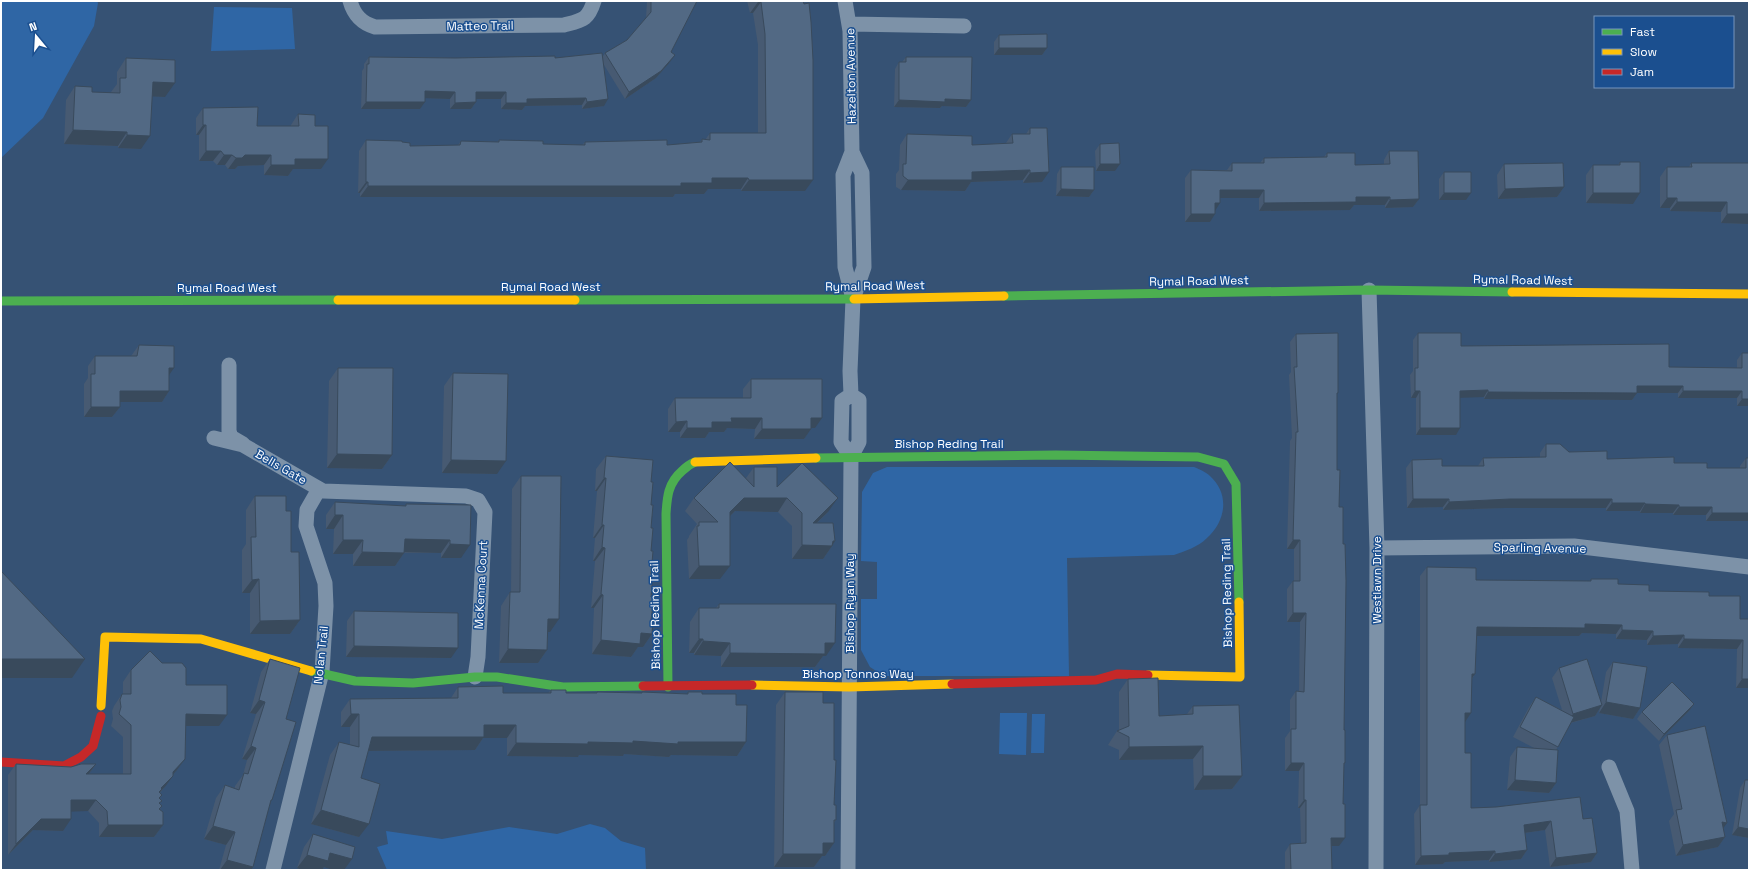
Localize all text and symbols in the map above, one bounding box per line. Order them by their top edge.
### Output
north arrow [16,16,56,56]
legend [1594,16,1734,88]
street label: Matteo Trail [446,17,514,35]
text: N [27,19,39,34]
text: Fast [1630,24,1655,40]
street label: Hazelton Avenue [842,28,860,124]
text: Slow [1630,44,1657,60]
text: Jam [1630,64,1654,80]
street label: Rymal Road West [1473,271,1573,289]
street label: Rymal Road West [1149,272,1249,290]
street label: Rymal Road West [825,277,925,295]
street label: Rymal Road West [501,279,601,295]
street label: Rymal Road West [177,280,277,296]
street label: Bishop Reding Trail [894,436,1004,452]
street label: Bells Gate [252,446,310,488]
street label: Westlawn Drive [1369,536,1385,624]
street label: Bishop Reding Trail [1218,538,1236,648]
street label: Sparling Avenue [1493,539,1587,557]
street label: McKenna Court [471,540,491,630]
street label: Bishop Ryan Way [842,553,858,653]
street label: Bishop Reding Trail [646,560,664,670]
street label: Nolan Trail [310,625,332,685]
street label: Bishop Tonnos Way [802,666,914,682]

